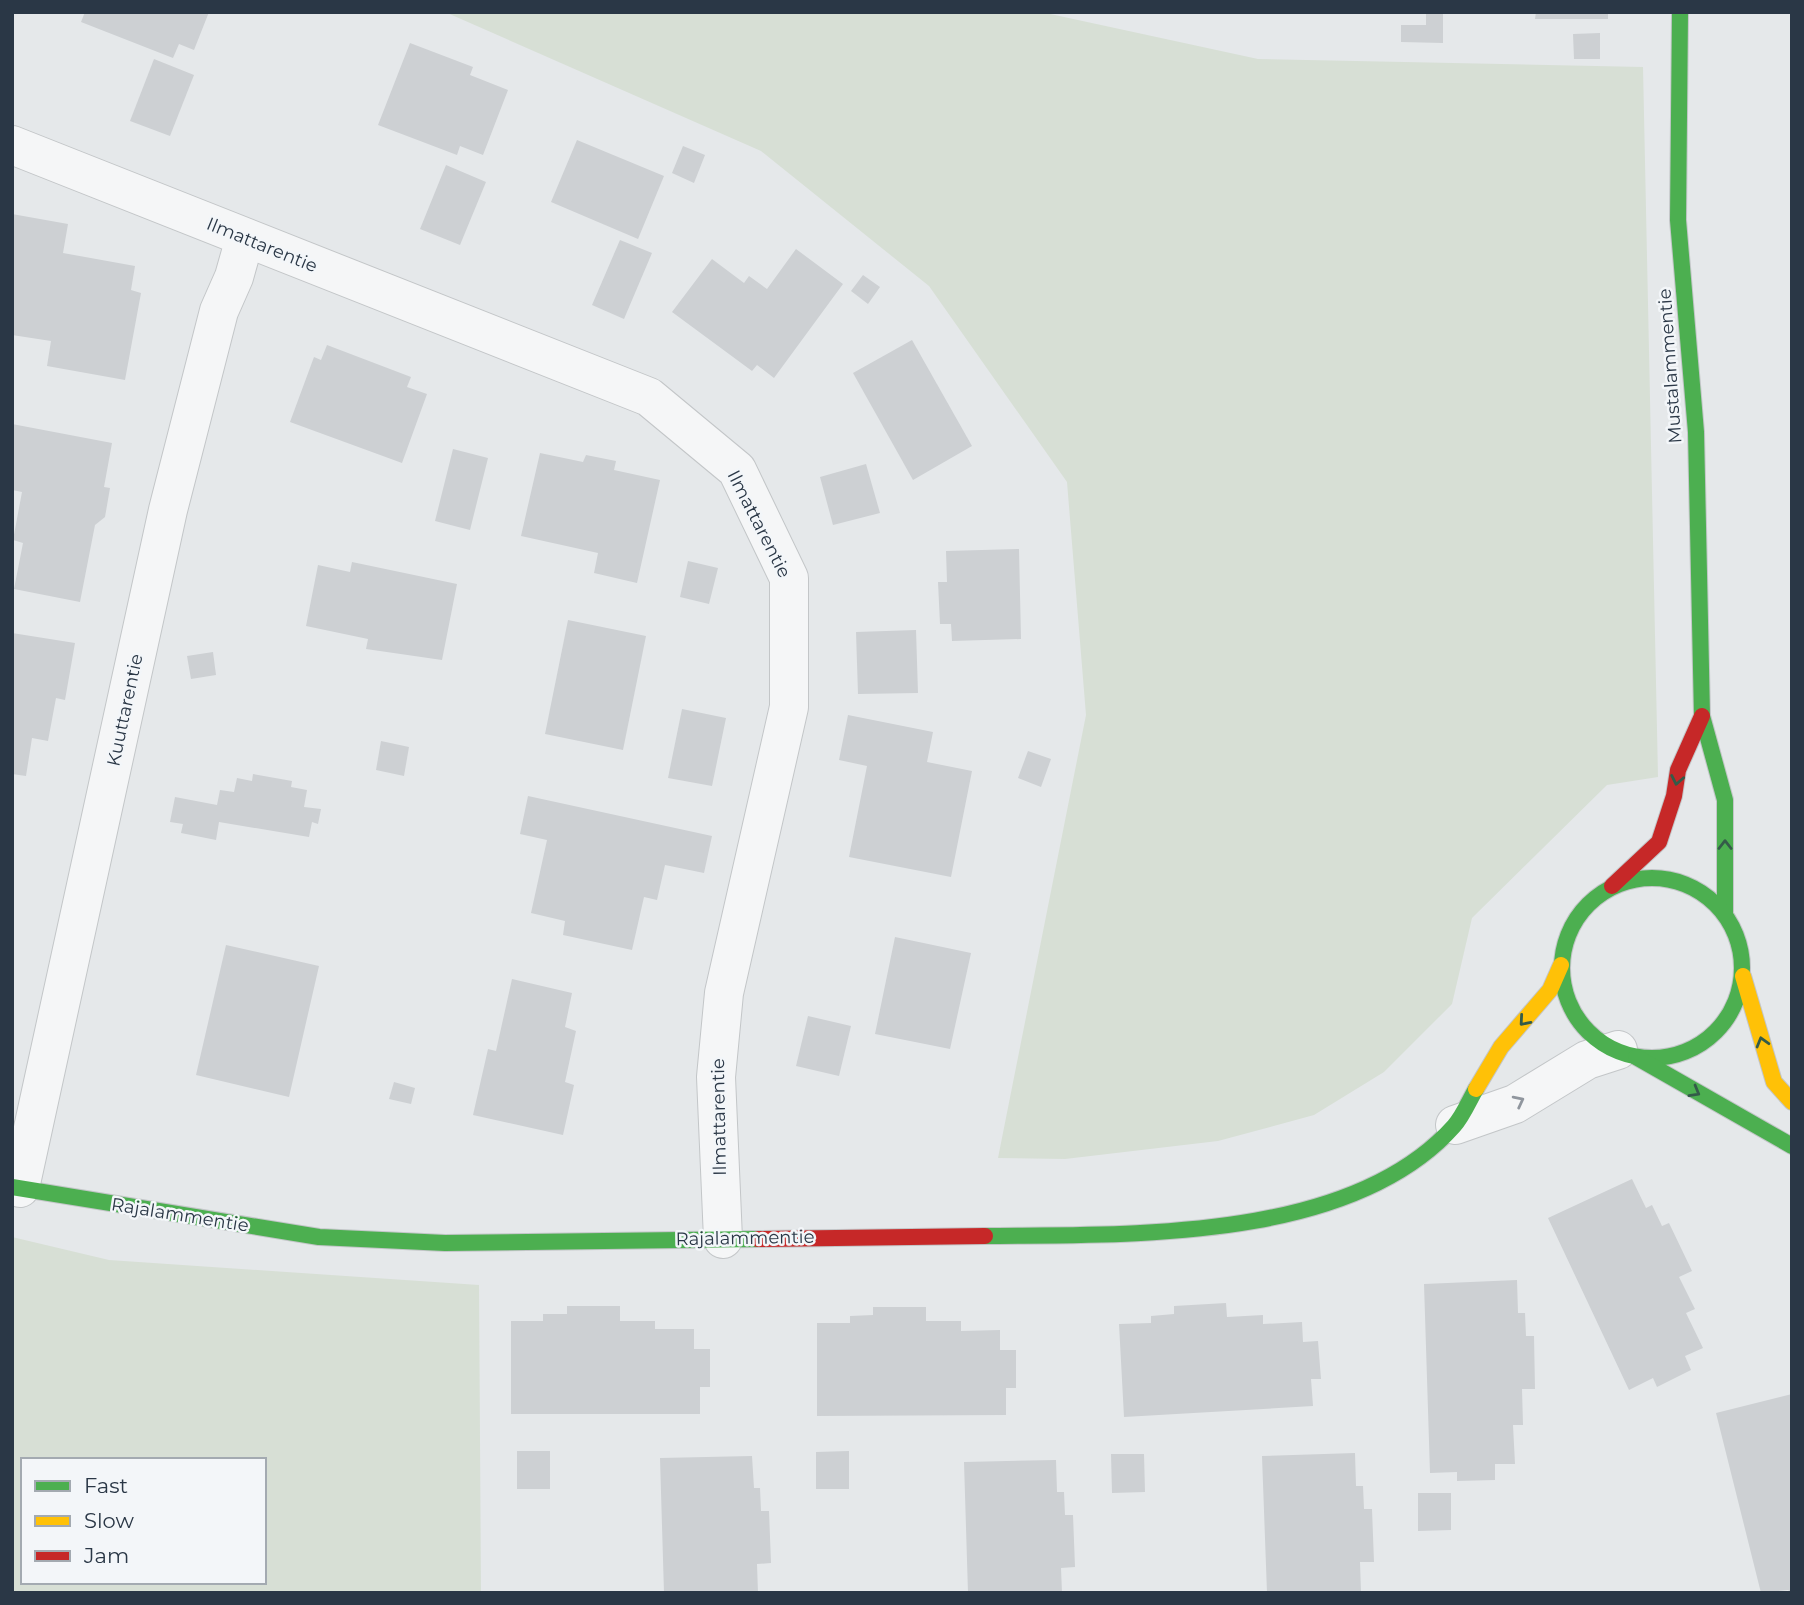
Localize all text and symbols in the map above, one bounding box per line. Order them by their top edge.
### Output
street label: Ilmattarentie [203,213,321,277]
street label: Mustalammentie [1654,288,1686,444]
street label: Ilmattarentie [722,467,796,582]
street label: Kuuttarentie [102,652,148,768]
one-way arrow [1670,774,1685,786]
one-way arrow [1717,839,1733,850]
one-way arrow [1520,1013,1532,1026]
one-way arrow [1755,1036,1770,1048]
street label: Ilmattarentie [707,1058,731,1176]
one-way arrow [1687,1084,1700,1097]
one-way arrow [1512,1096,1524,1110]
street label: Rajalammentie [110,1193,250,1237]
street label: Rajalammentie [675,1226,815,1250]
legend [21,1458,266,1584]
text: Fast [84,1473,128,1498]
text: Slow [84,1508,134,1533]
text: Jam [83,1543,129,1568]

